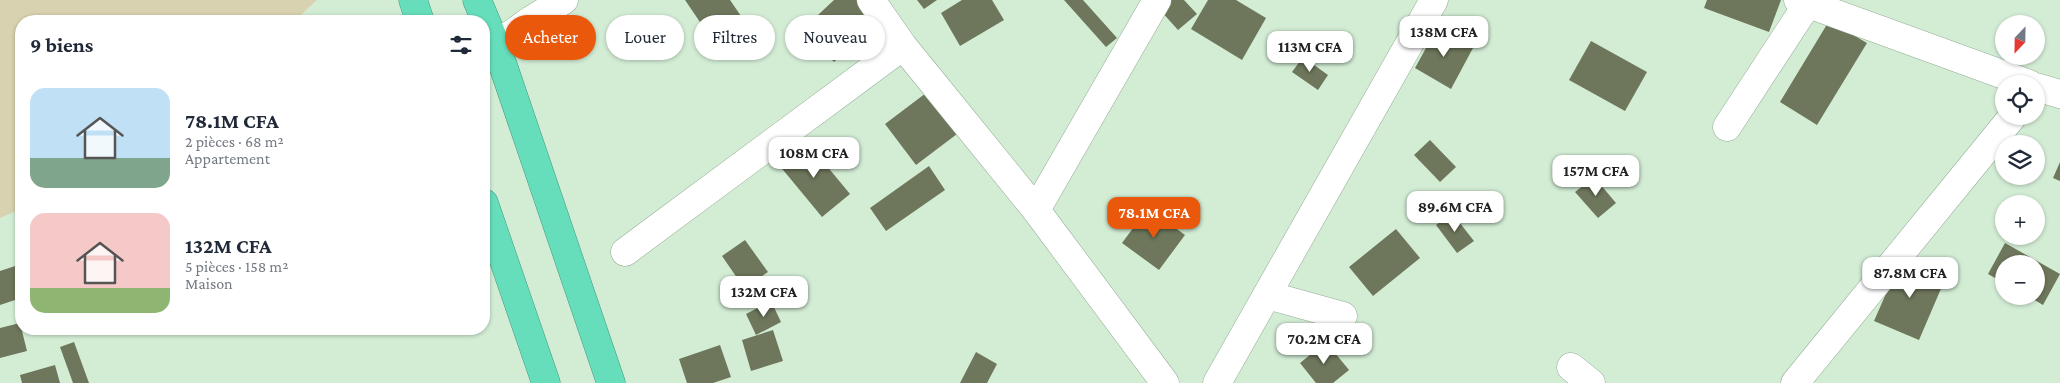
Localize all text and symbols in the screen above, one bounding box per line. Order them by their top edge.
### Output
chip: Acheter [505,15,596,60]
chip: Louer [606,15,684,60]
chip: Filtres [694,15,775,60]
chip: Nouveau [785,15,885,60]
pin: 138M CFA [1392,15,1496,58]
north arrow [1995,15,2045,65]
map controls [1995,15,2045,305]
text: 138M CFA [1410,23,1478,40]
pin: 113M CFA [1258,30,1362,73]
icon: filters [447,31,475,59]
text: 9 biens [30,33,93,57]
text: 113M CFA [1278,38,1342,55]
button: locate [1995,75,2045,125]
icon: home [70,108,130,168]
text: 78.1M CFA [185,109,279,133]
text: 2 pièces · 68 m² [185,133,284,150]
button: layers [1995,135,2045,185]
pin: 108M CFA [762,136,866,179]
text: 108M CFA [779,144,849,161]
text: Appartement [185,150,270,167]
pin: 157M CFA [1544,154,1648,197]
text: 157M CFA [1563,162,1629,179]
pin: 89.6M CFA [1398,190,1512,233]
button: + [1995,195,2045,245]
pin: 78.1M CFA [1097,196,1211,239]
text: 89.6M CFA [1418,198,1492,215]
text: 78.1M CFA [1118,204,1190,221]
icon: home [70,233,130,293]
text: 132M CFA [185,234,272,258]
button: − [1995,255,2045,305]
pin: 87.8M CFA [1853,256,1967,299]
text: 5 pièces · 158 m² [185,258,288,275]
text: 87.8M CFA [1873,264,1947,281]
text: Maison [185,275,233,292]
pin: 132M CFA [712,276,816,318]
text: 132M CFA [731,283,797,300]
pin: 70.2M CFA [1267,322,1381,365]
text: 70.2M CFA [1287,330,1361,347]

